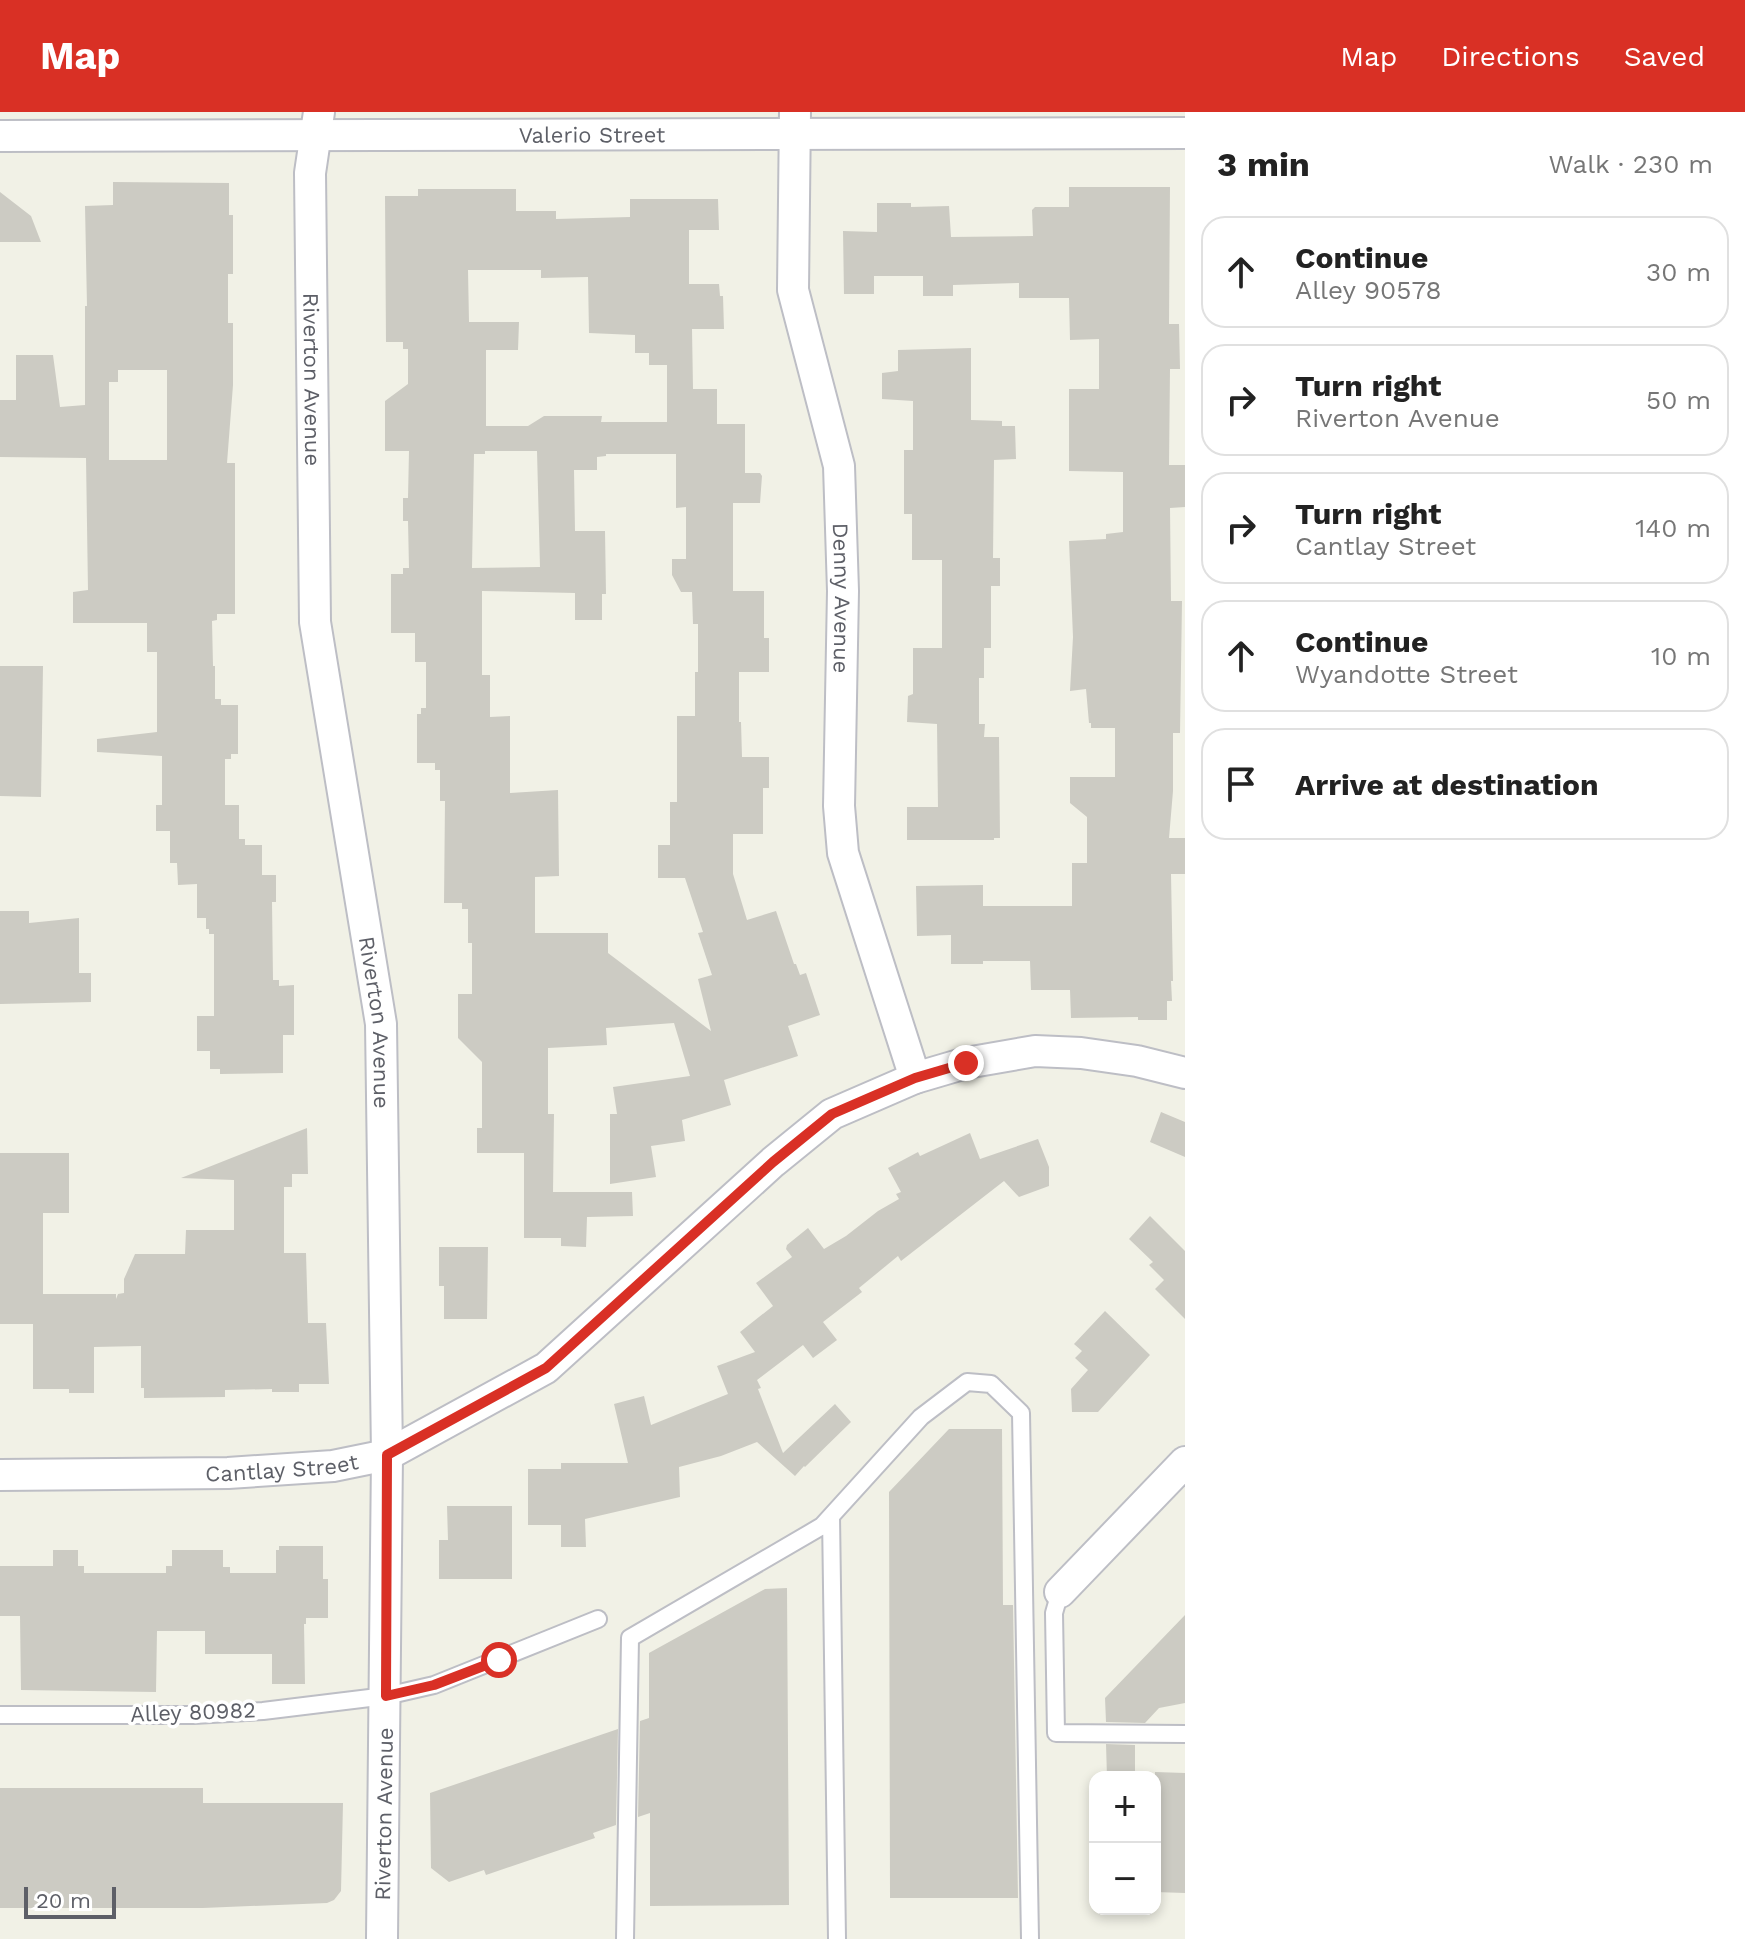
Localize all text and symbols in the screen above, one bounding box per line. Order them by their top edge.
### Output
text: Map [40,34,120,78]
text: Map [1340,40,1397,73]
text: Directions [1441,40,1580,73]
text: Saved [1624,40,1705,73]
street label: Valerio Street [519,122,665,147]
text: 3 min [1217,144,1310,184]
text: Walk · 230 m [1548,149,1713,179]
text: Continue [1295,240,1428,275]
icon: ahead [1219,250,1263,294]
text: 30 m [1646,257,1711,287]
text: Alley 90578 [1295,275,1442,305]
street label: Riverton Avenue [299,292,326,466]
text: Turn right [1295,368,1441,403]
icon: right [1219,378,1263,422]
text: 50 m [1646,385,1711,415]
text: Riverton Avenue [1295,403,1500,433]
text: Turn right [1295,496,1441,531]
icon: right [1219,506,1263,550]
text: 140 m [1635,513,1711,543]
street label: Denny Avenue [828,522,856,674]
text: Cantlay Street [1295,531,1476,561]
text: Continue [1295,624,1428,659]
icon: ahead [1219,634,1263,678]
text: 10 m [1651,641,1711,671]
text: Wyandotte Street [1295,659,1518,689]
icon: arrive [1219,762,1263,806]
text: Arrive at destination [1295,767,1599,802]
street label: Riverton Avenue [354,934,395,1109]
route end [948,1045,984,1081]
street label: Cantlay Street [205,1449,360,1486]
route start [481,1642,517,1678]
street label: Alley 80982 [130,1697,256,1727]
street label: Riverton Avenue [370,1727,398,1901]
map controls [1089,1771,1161,1915]
button: + [1089,1771,1161,1843]
button: − [1089,1843,1161,1915]
scale bar [24,1883,116,1919]
text: 20 m [36,1888,91,1913]

